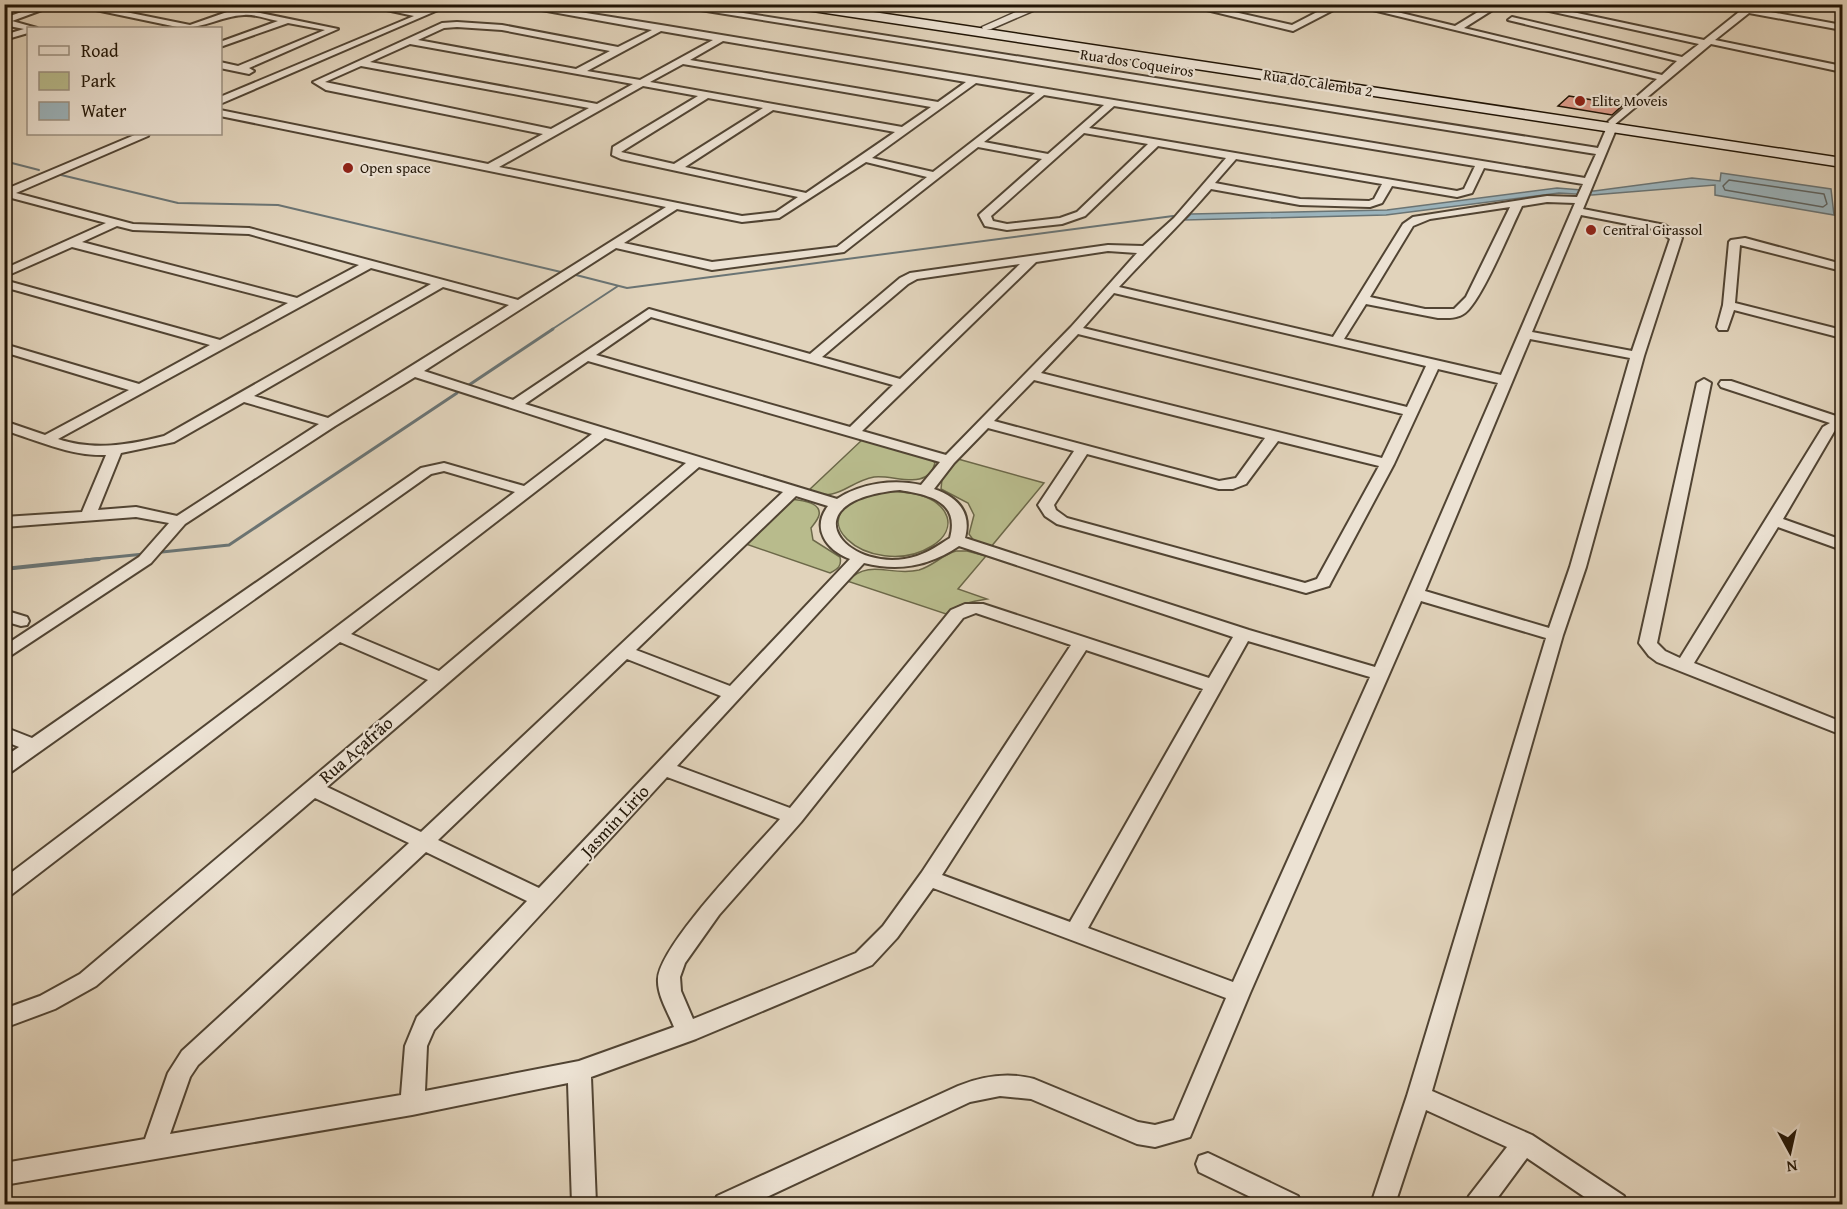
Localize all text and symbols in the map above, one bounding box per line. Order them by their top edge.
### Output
legend [27,27,222,135]
text: Road [81,37,119,64]
street label: Rua dos Coqueiros [1079,43,1195,82]
street label: Rua do Calemba 2 [1262,64,1374,101]
text: Park [81,67,117,94]
place label: Elite Moveis [1592,90,1668,111]
marker: Elite Moveis [1573,94,1587,108]
text: Water [81,97,127,124]
place label: Open space [360,157,431,178]
marker: Open space [341,161,355,175]
place label: Central Girassol [1603,219,1703,240]
marker: Central Girassol [1584,223,1598,237]
street label: Rua Açafrão [313,710,399,790]
street label: Jasmin Lirio [572,778,655,864]
north arrow [1760,1122,1820,1182]
text: N [1785,1154,1799,1180]

